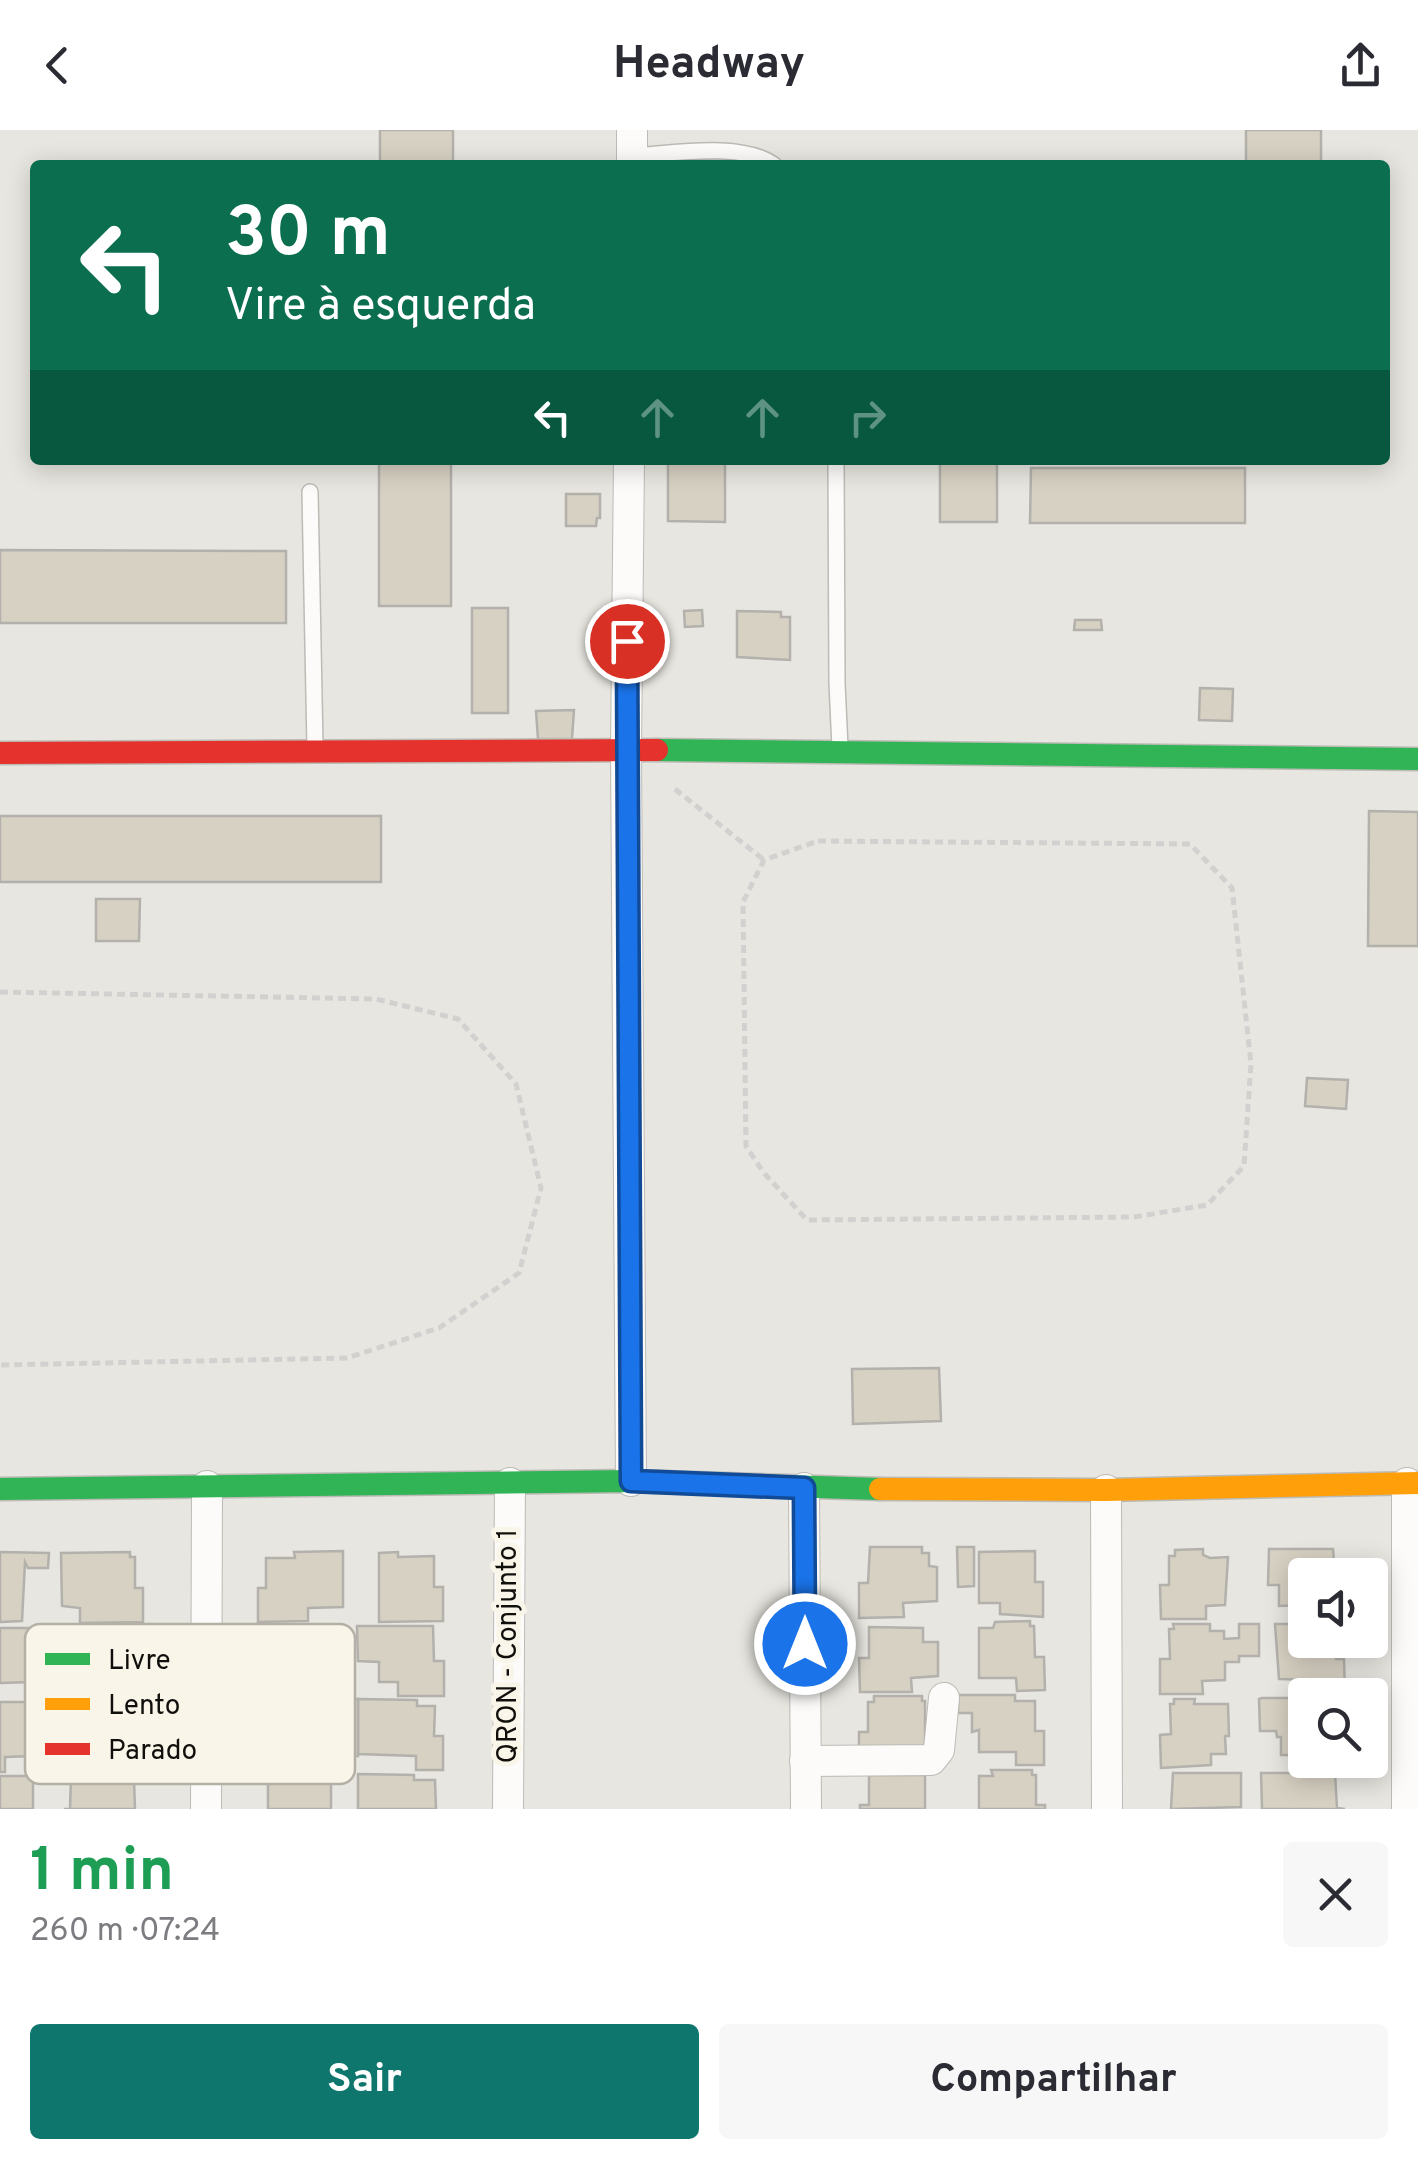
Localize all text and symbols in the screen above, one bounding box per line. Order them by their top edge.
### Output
text: Headway [613,37,805,94]
icon: back [30,38,85,93]
icon: share [1333,38,1388,93]
text: 30 m [225,192,391,281]
icon: left [60,200,190,330]
text: Vire à esquerda [225,279,536,336]
icon: left [525,390,580,445]
icon: ahead [630,390,685,445]
icon: ahead [735,390,790,445]
icon: right [840,390,895,445]
pin [585,599,670,684]
icon: arrive [600,614,655,669]
street label: QRON - Conjunto 1 [491,1528,527,1764]
map controls [1288,1558,1388,1778]
button: sound [1288,1558,1388,1658]
position arrow [753,1592,857,1696]
legend [25,1624,355,1784]
text: Livre [108,1644,171,1680]
button: search [1288,1678,1388,1778]
text: Lento [108,1689,180,1725]
text: Parado [108,1734,197,1770]
text: 1 min [30,1836,174,1912]
button: close [1283,1842,1388,1947]
text: 260 m · 07:24 [30,1912,220,1952]
button: Sair [30,2024,699,2139]
button: Compartilhar [719,2024,1388,2139]

